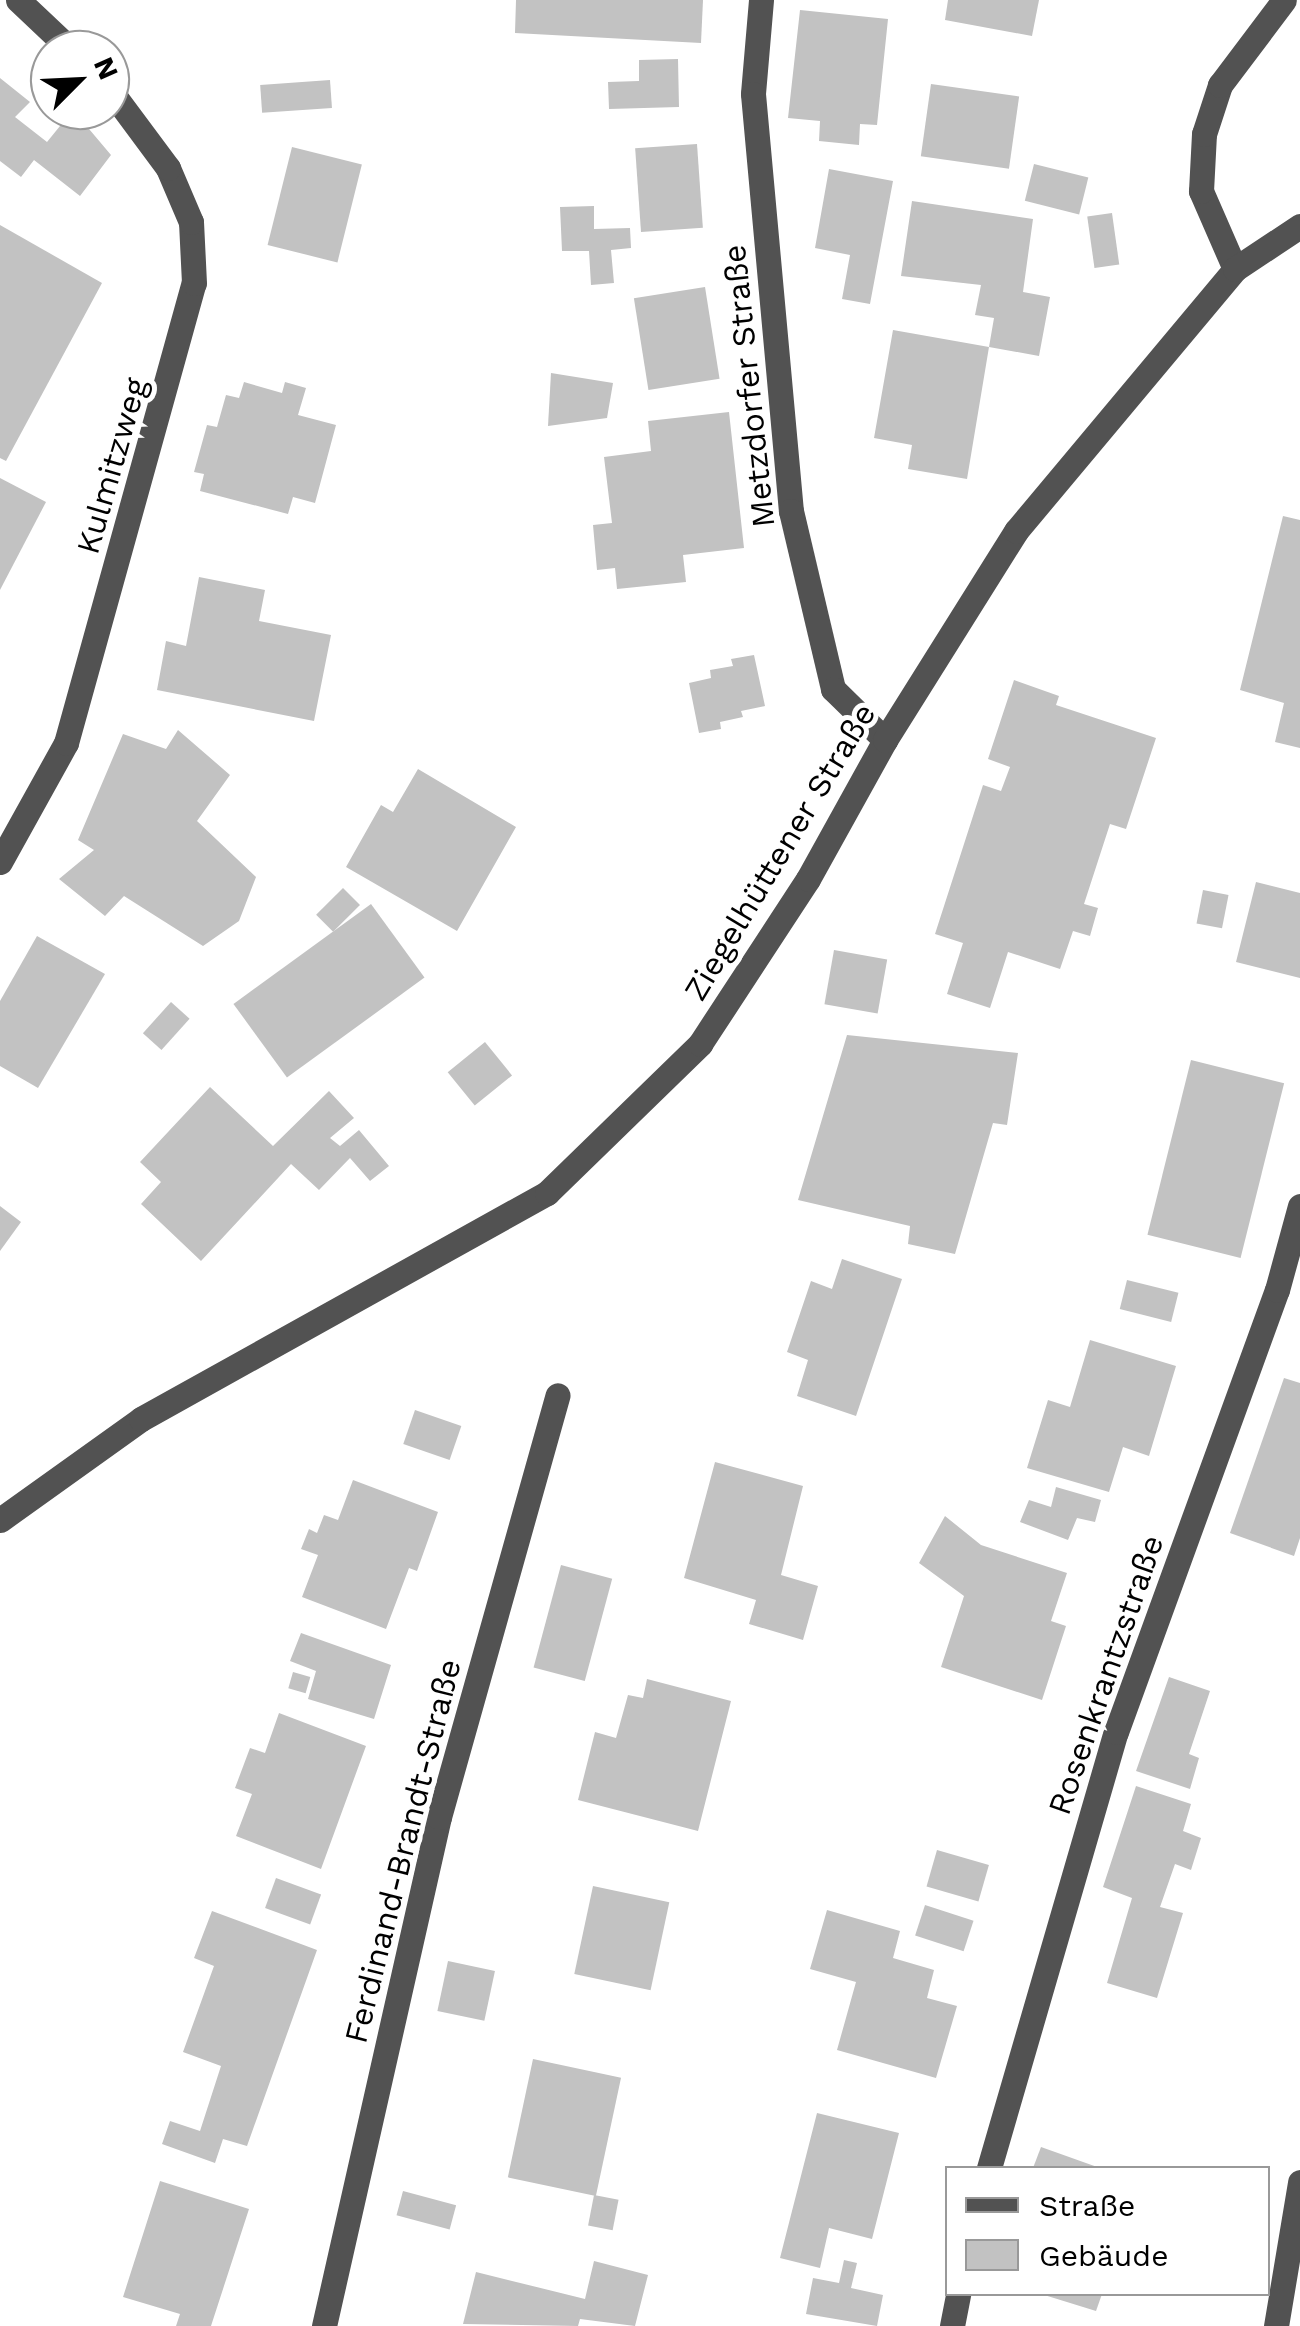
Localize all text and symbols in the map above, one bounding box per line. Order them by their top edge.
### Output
north arrow [30,30,130,130]
text: N [87,52,125,85]
street label: Metzdorfer Straße [715,242,783,530]
street label: Kulmitzweg [69,374,155,558]
street label: Ziegelhüttener Straße [676,696,884,1008]
street label: Rosenkrantzstraße [1040,1530,1172,1820]
street label: Ferdinand-Brandt-Straße [337,1655,469,2047]
legend [945,2166,1270,2296]
text: Straße [1039,2188,1135,2223]
text: Gebäude [1039,2238,1168,2273]

